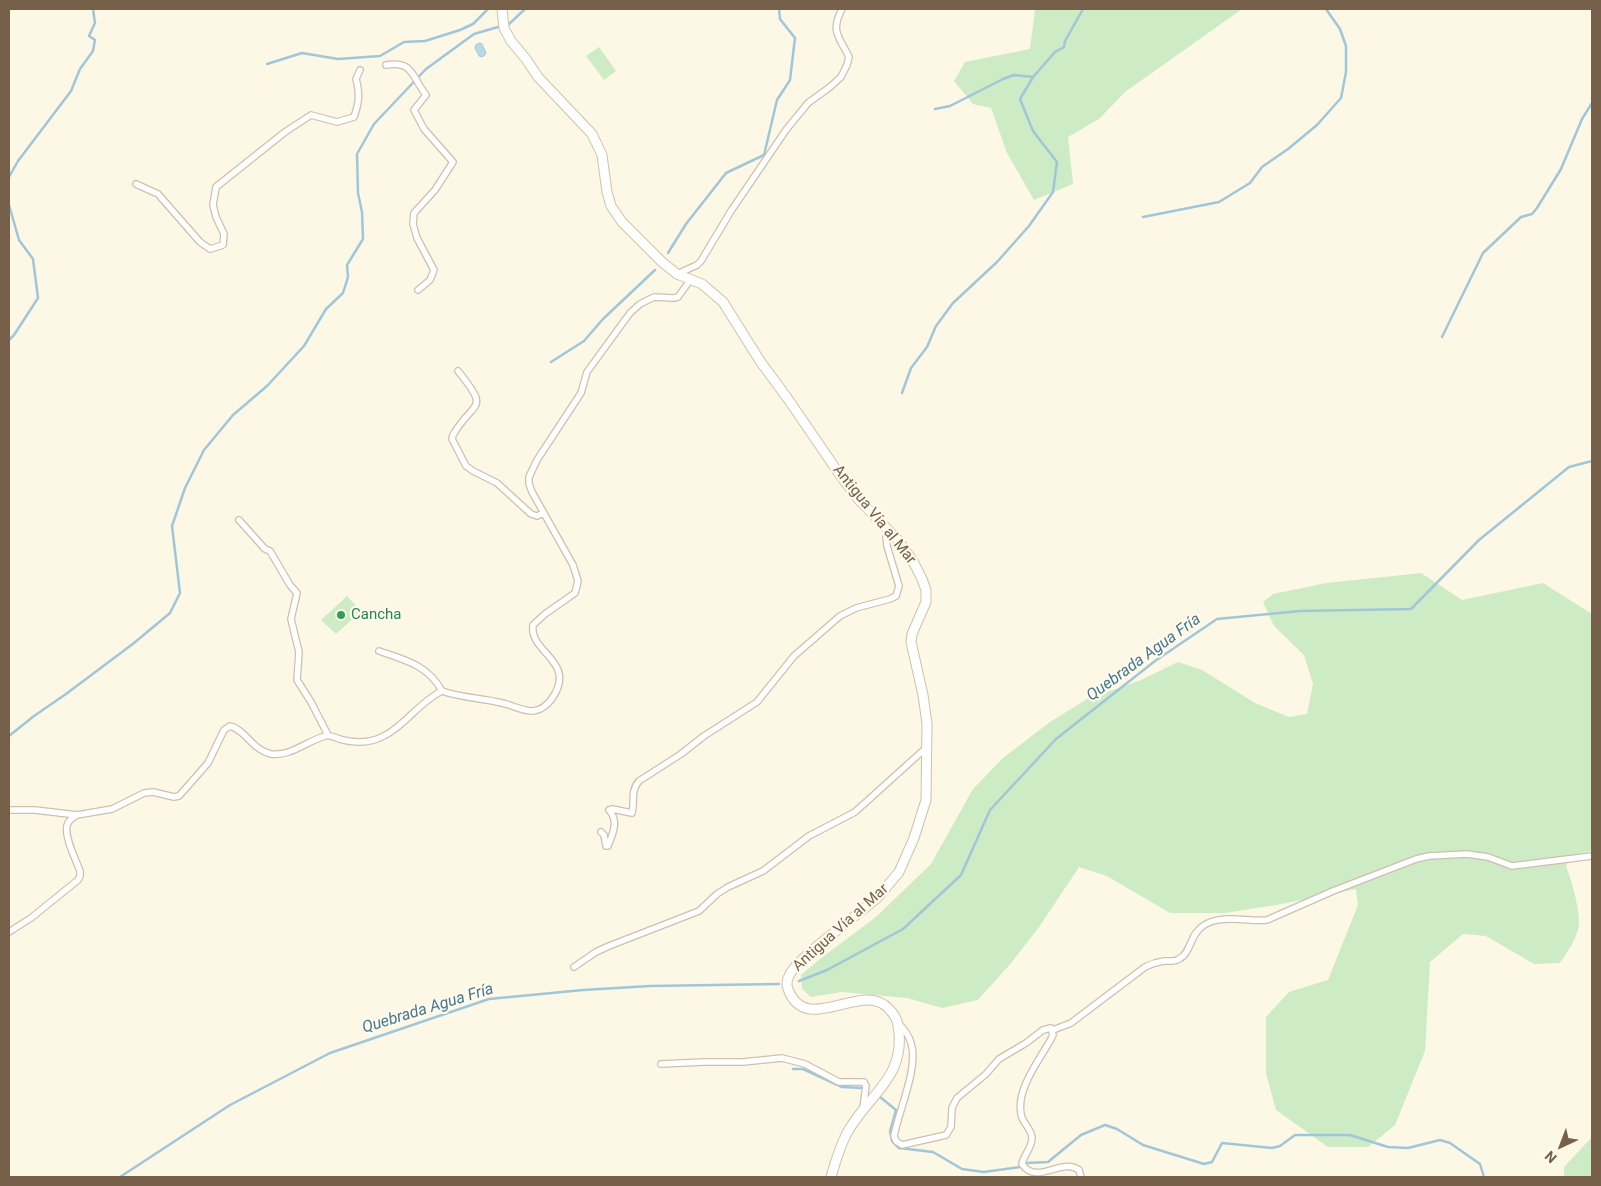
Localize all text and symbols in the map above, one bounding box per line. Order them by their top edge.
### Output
street label: Antigua Vía al Mar [829,462,919,568]
place label: Cancha [351,606,401,624]
marker: Cancha [335,609,347,621]
water label: Quebrada Agua Fría [1083,610,1205,706]
street label: Antigua Vía al Mar [790,880,892,976]
water label: Quebrada Agua Fría [360,980,496,1038]
north arrow [1536,1121,1586,1171]
text: N [1542,1148,1560,1166]

